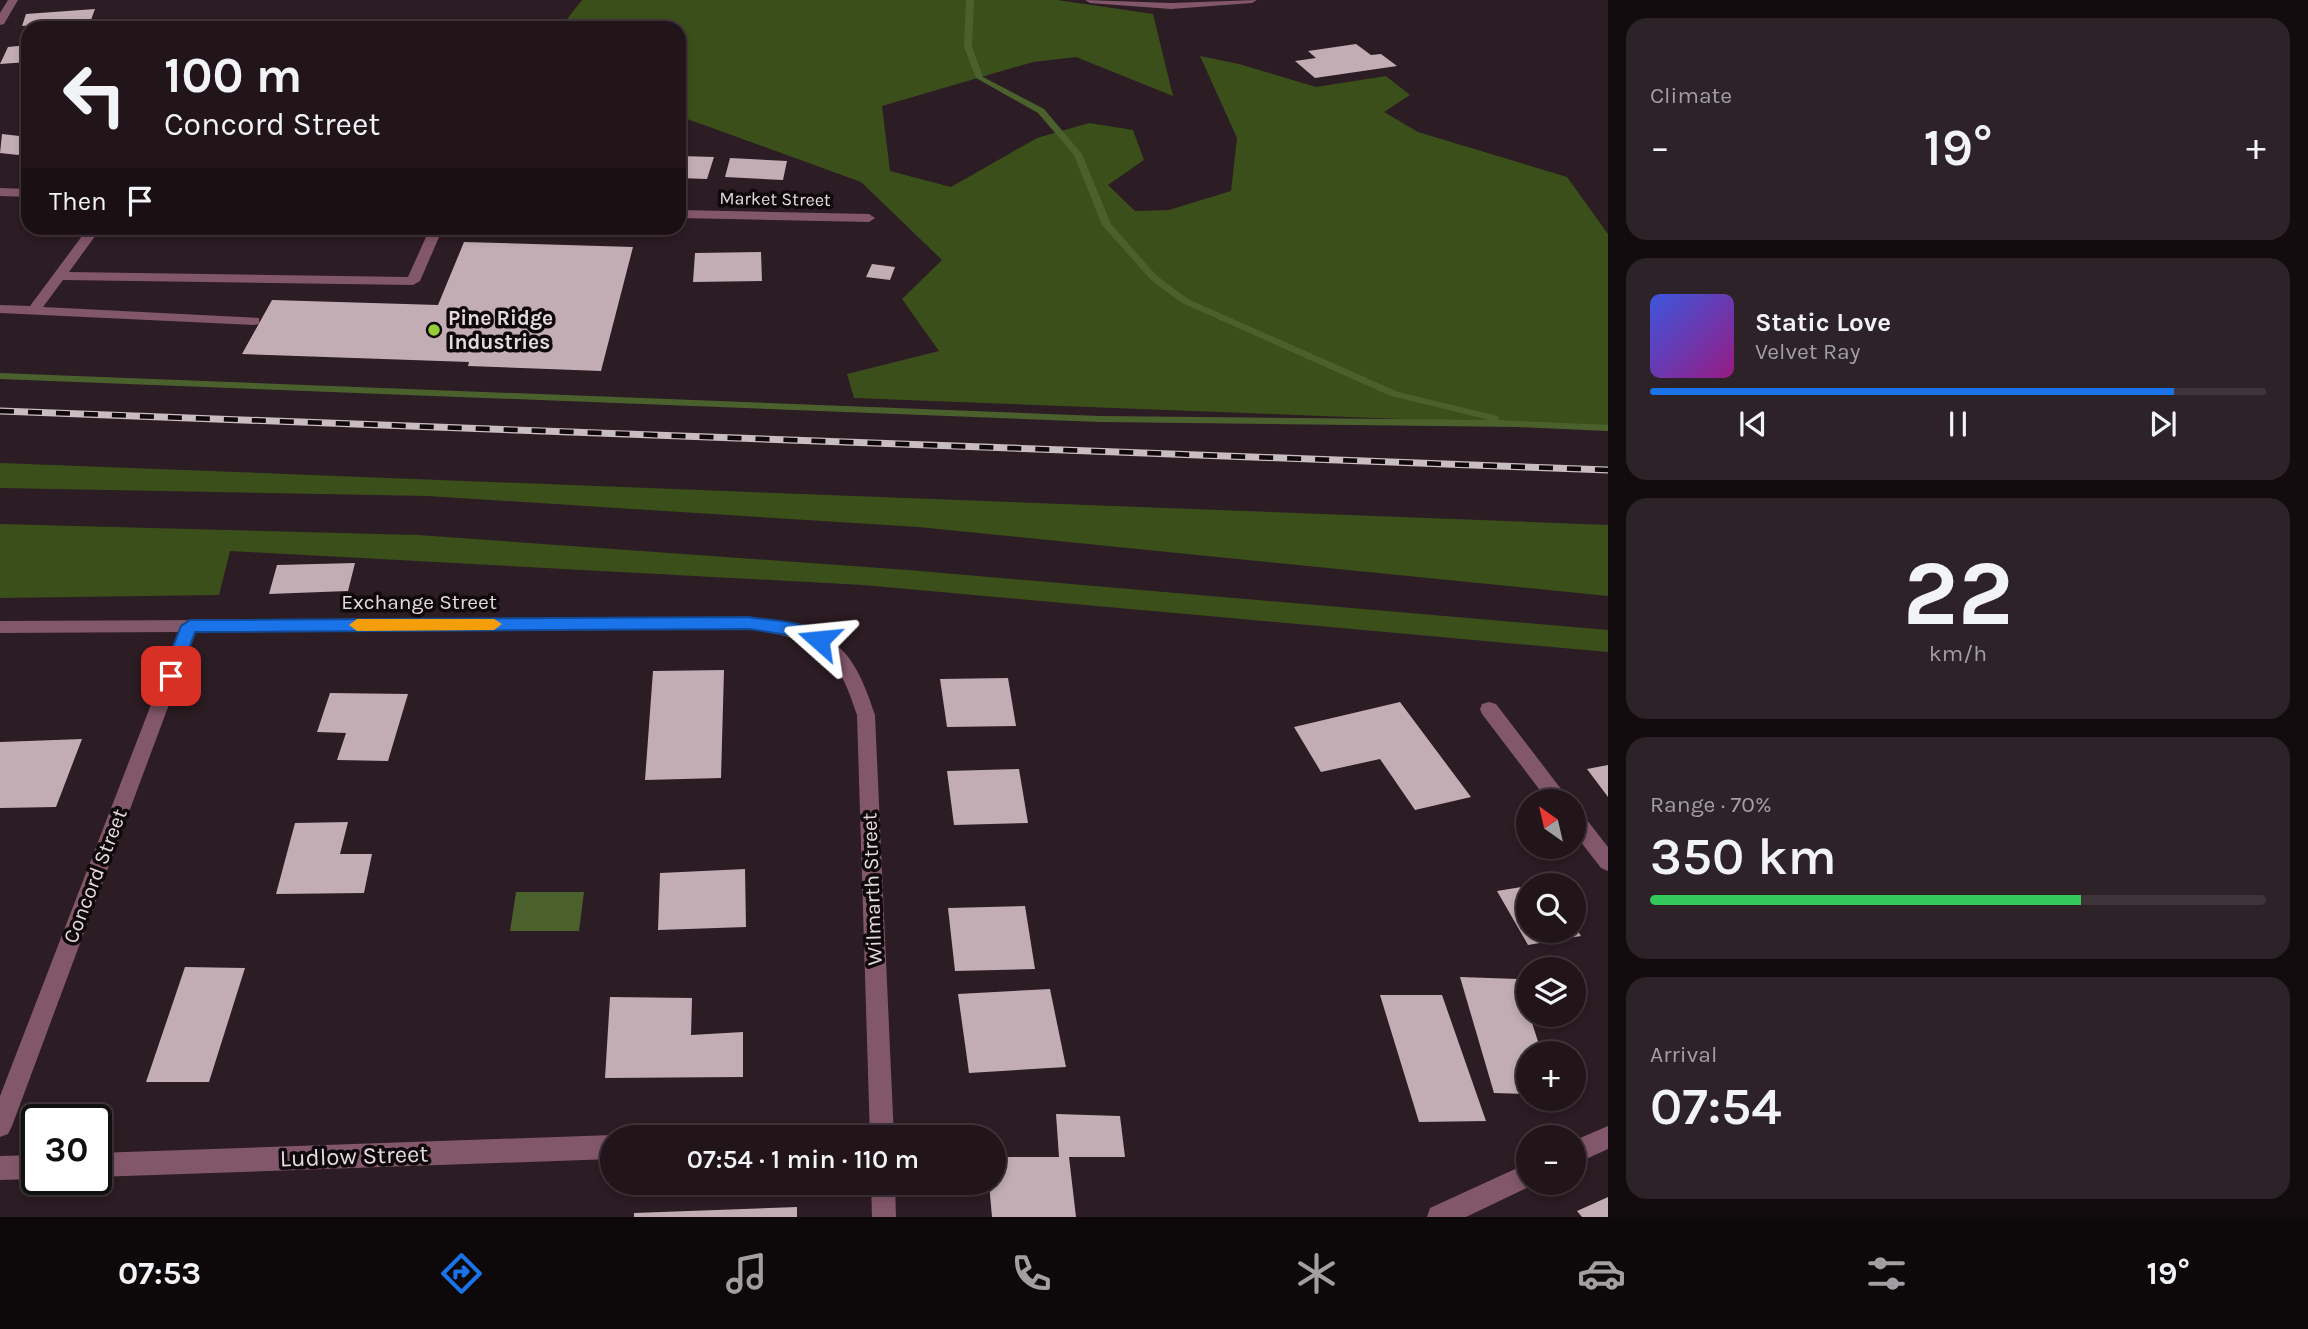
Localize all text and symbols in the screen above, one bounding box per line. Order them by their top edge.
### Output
text: 100 m [164,47,302,104]
icon: left [49,49,140,140]
text: Climate [1650,82,1732,109]
text: Concord Street [164,106,380,143]
text: 19° [1924,117,1992,178]
text: − [1650,125,1670,170]
text: + [2246,125,2266,170]
icon: arrive [121,182,159,220]
text: Then [49,186,107,217]
street label: Market Street [719,187,831,211]
place label: Pine Ridge Industries [448,306,553,354]
text: Static Love [1755,307,1891,338]
marker: Pine Ridge Industries [426,322,442,338]
text: Velvet Ray [1755,338,1860,365]
icon: previous [1734,405,1772,443]
icon: pause [1939,405,1977,443]
icon: next [2144,405,2182,443]
text: 22 [1903,541,2013,647]
street label: Exchange Street [341,590,497,614]
position arrow [782,603,856,677]
text: km/h [1929,640,1987,667]
pin [141,646,201,706]
icon: arrive [152,657,190,695]
north arrow [1516,789,1586,859]
map controls [1516,789,1586,1195]
text: Range · 70% [1650,791,1772,818]
street label: Concord Street [58,805,132,947]
street label: Wilmarth Street [857,812,887,966]
text: 350 km [1650,826,1837,887]
button: search [1516,873,1586,943]
button: layers [1516,957,1586,1027]
button: + [1516,1041,1586,1111]
text: Arrival [1650,1041,1717,1068]
text: 07:54 [1650,1076,1782,1137]
speed limit sign: 30 [21,1104,112,1195]
button: − [1516,1125,1586,1195]
street label: Ludlow Street [279,1139,429,1173]
text: 07:54 · 1 min · 110 m [687,1144,919,1175]
icon: directions [437,1249,486,1298]
icon: music [722,1249,771,1298]
icon: phone [1007,1249,1056,1298]
icon: climate [1292,1249,1341,1298]
icon: car [1577,1249,1626,1298]
icon: filters [1862,1249,1911,1298]
text: 07:53 [118,1255,201,1292]
text: 19° [2147,1255,2190,1292]

